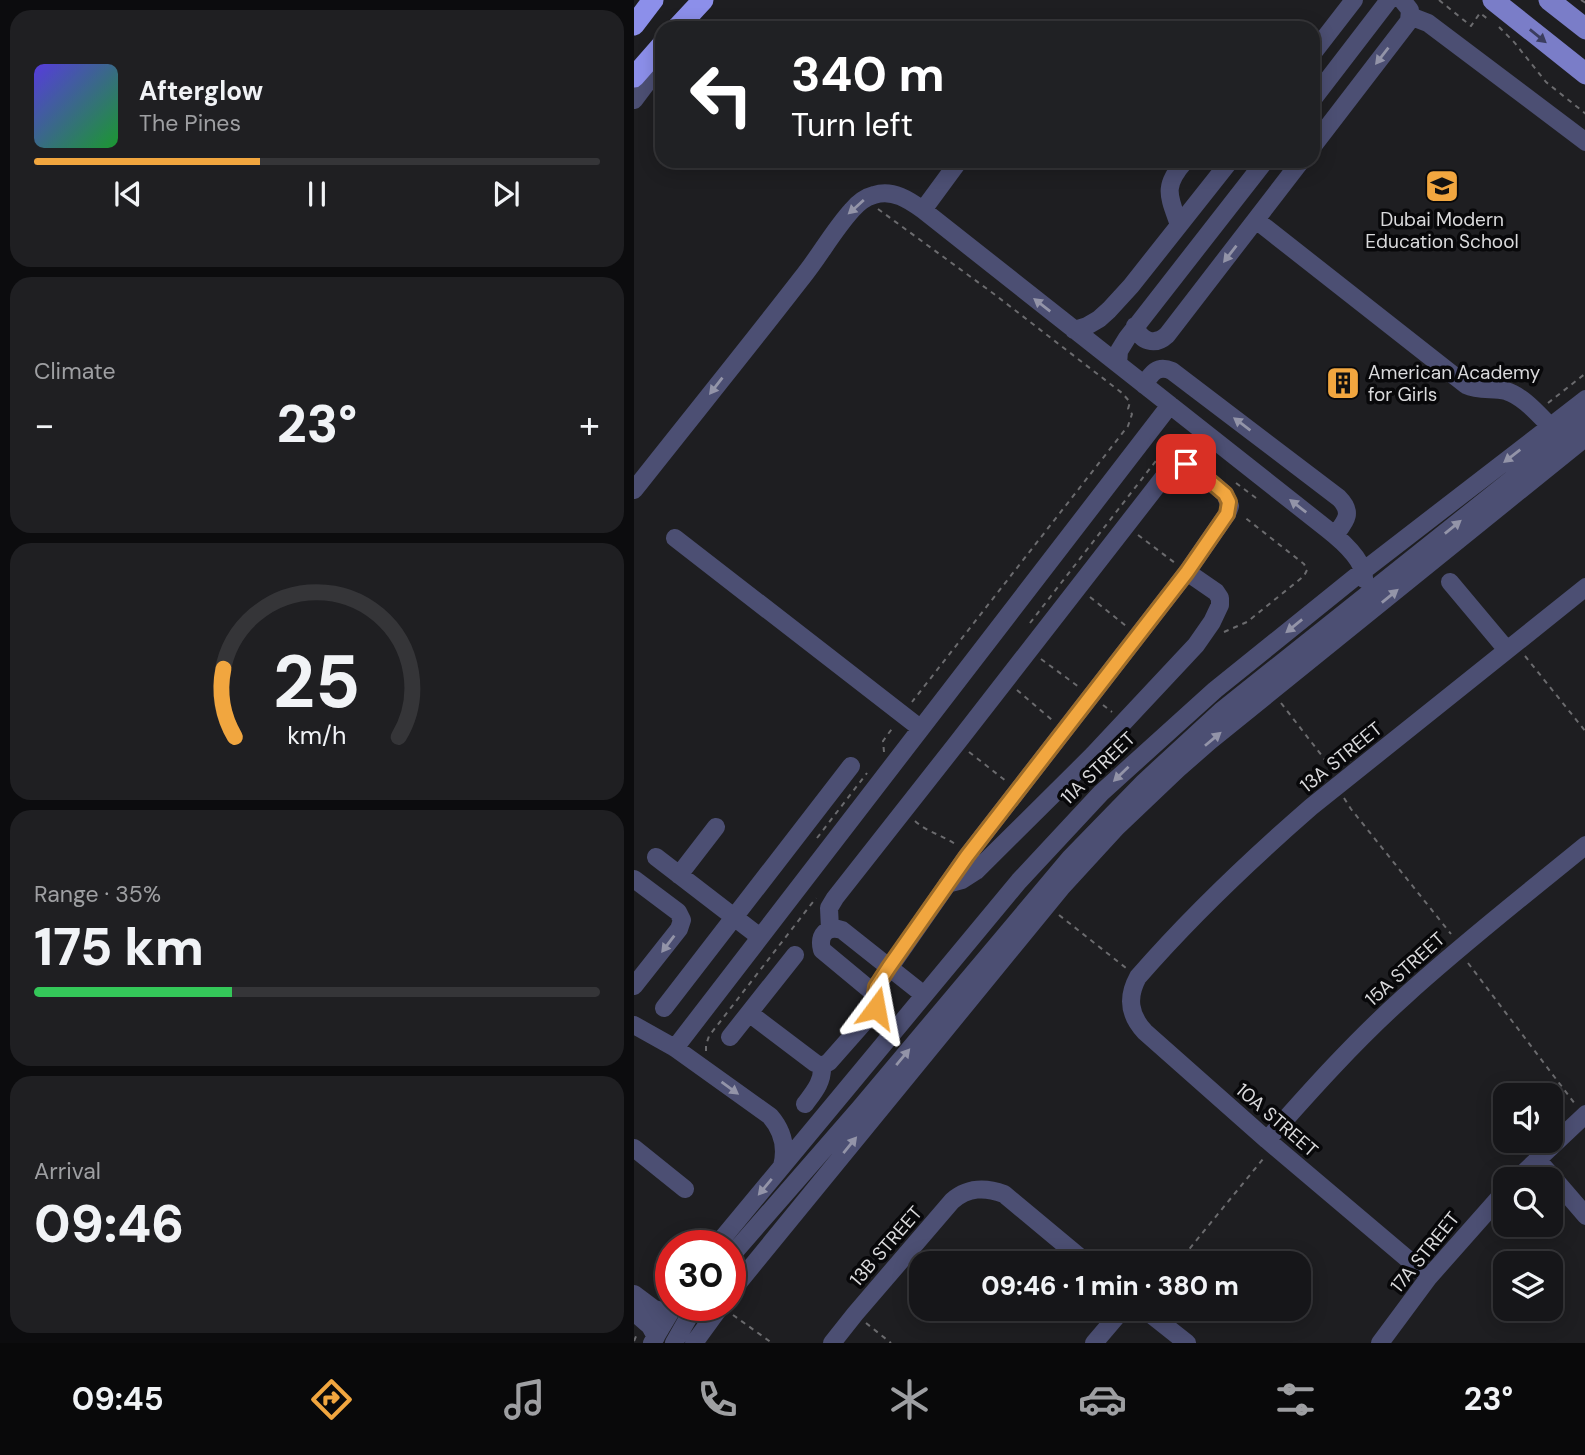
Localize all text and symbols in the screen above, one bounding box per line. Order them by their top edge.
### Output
one-way arrow [1529,28,1547,43]
text: 340 m [791,42,945,106]
one-way arrow [1375,47,1389,66]
icon: left [676,49,767,140]
text: Afterglow [139,74,263,108]
text: Turn left [791,104,913,146]
text: The Pines [139,108,241,138]
school or university icon: Dubai Modern Education School [1423,167,1461,205]
icon: previous [109,175,147,213]
icon: pause [298,175,336,213]
icon: next [487,175,525,213]
one-way arrow [847,199,865,215]
place label: Dubai Modern Education School [1365,207,1519,254]
one-way arrow [1222,244,1237,262]
one-way arrow [1034,297,1052,312]
text: Climate [34,356,116,386]
place label: American Academy for Girls [1368,360,1541,407]
building icon: American Academy for Girls [1324,364,1362,402]
one-way arrow [709,376,724,394]
text: 23° [277,390,357,458]
text: − [34,400,55,450]
text: + [579,400,600,450]
one-way arrow [1233,416,1251,431]
pin [1156,434,1216,494]
icon: arrive [1167,445,1205,483]
one-way arrow [1503,448,1521,462]
one-way arrow [1289,500,1307,514]
one-way arrow [1443,519,1461,534]
one-way arrow [1381,588,1399,603]
one-way arrow [1286,618,1303,633]
text: 25 [273,636,361,731]
street label: 13A STREET [1295,716,1388,798]
text: km/h [287,719,347,752]
street label: 11A STREET [1055,726,1141,810]
one-way arrow [1205,732,1222,747]
one-way arrow [1113,765,1130,781]
text: Range · 35% [34,879,161,909]
text: 175 km [34,913,204,981]
street label: 15A STREET [1360,926,1450,1011]
one-way arrow [661,935,675,953]
position arrow [839,971,913,1045]
one-way arrow [895,1048,910,1065]
street label: 10A STREET [1231,1078,1323,1163]
one-way arrow [721,1081,739,1095]
map controls [1493,1083,1563,1321]
button: sound [1493,1083,1563,1153]
one-way arrow [842,1136,857,1153]
text: Arrival [34,1156,101,1186]
button: search [1493,1167,1563,1237]
one-way arrow [757,1178,773,1196]
text: 09:46 [34,1190,184,1258]
street label: 13B STREET [844,1200,928,1291]
street label: 17A STREET [1385,1206,1465,1298]
speed limit sign: 30 [655,1230,746,1321]
button: layers [1493,1251,1563,1321]
text: 09:46 · 1 min · 380 m [981,1269,1239,1303]
icon: directions [307,1375,356,1424]
icon: music [500,1375,549,1424]
icon: phone [693,1375,742,1424]
icon: climate [885,1375,934,1424]
icon: car [1078,1375,1127,1424]
icon: filters [1271,1375,1320,1424]
text: 09:45 [72,1378,164,1420]
text: 23° [1464,1378,1513,1420]

